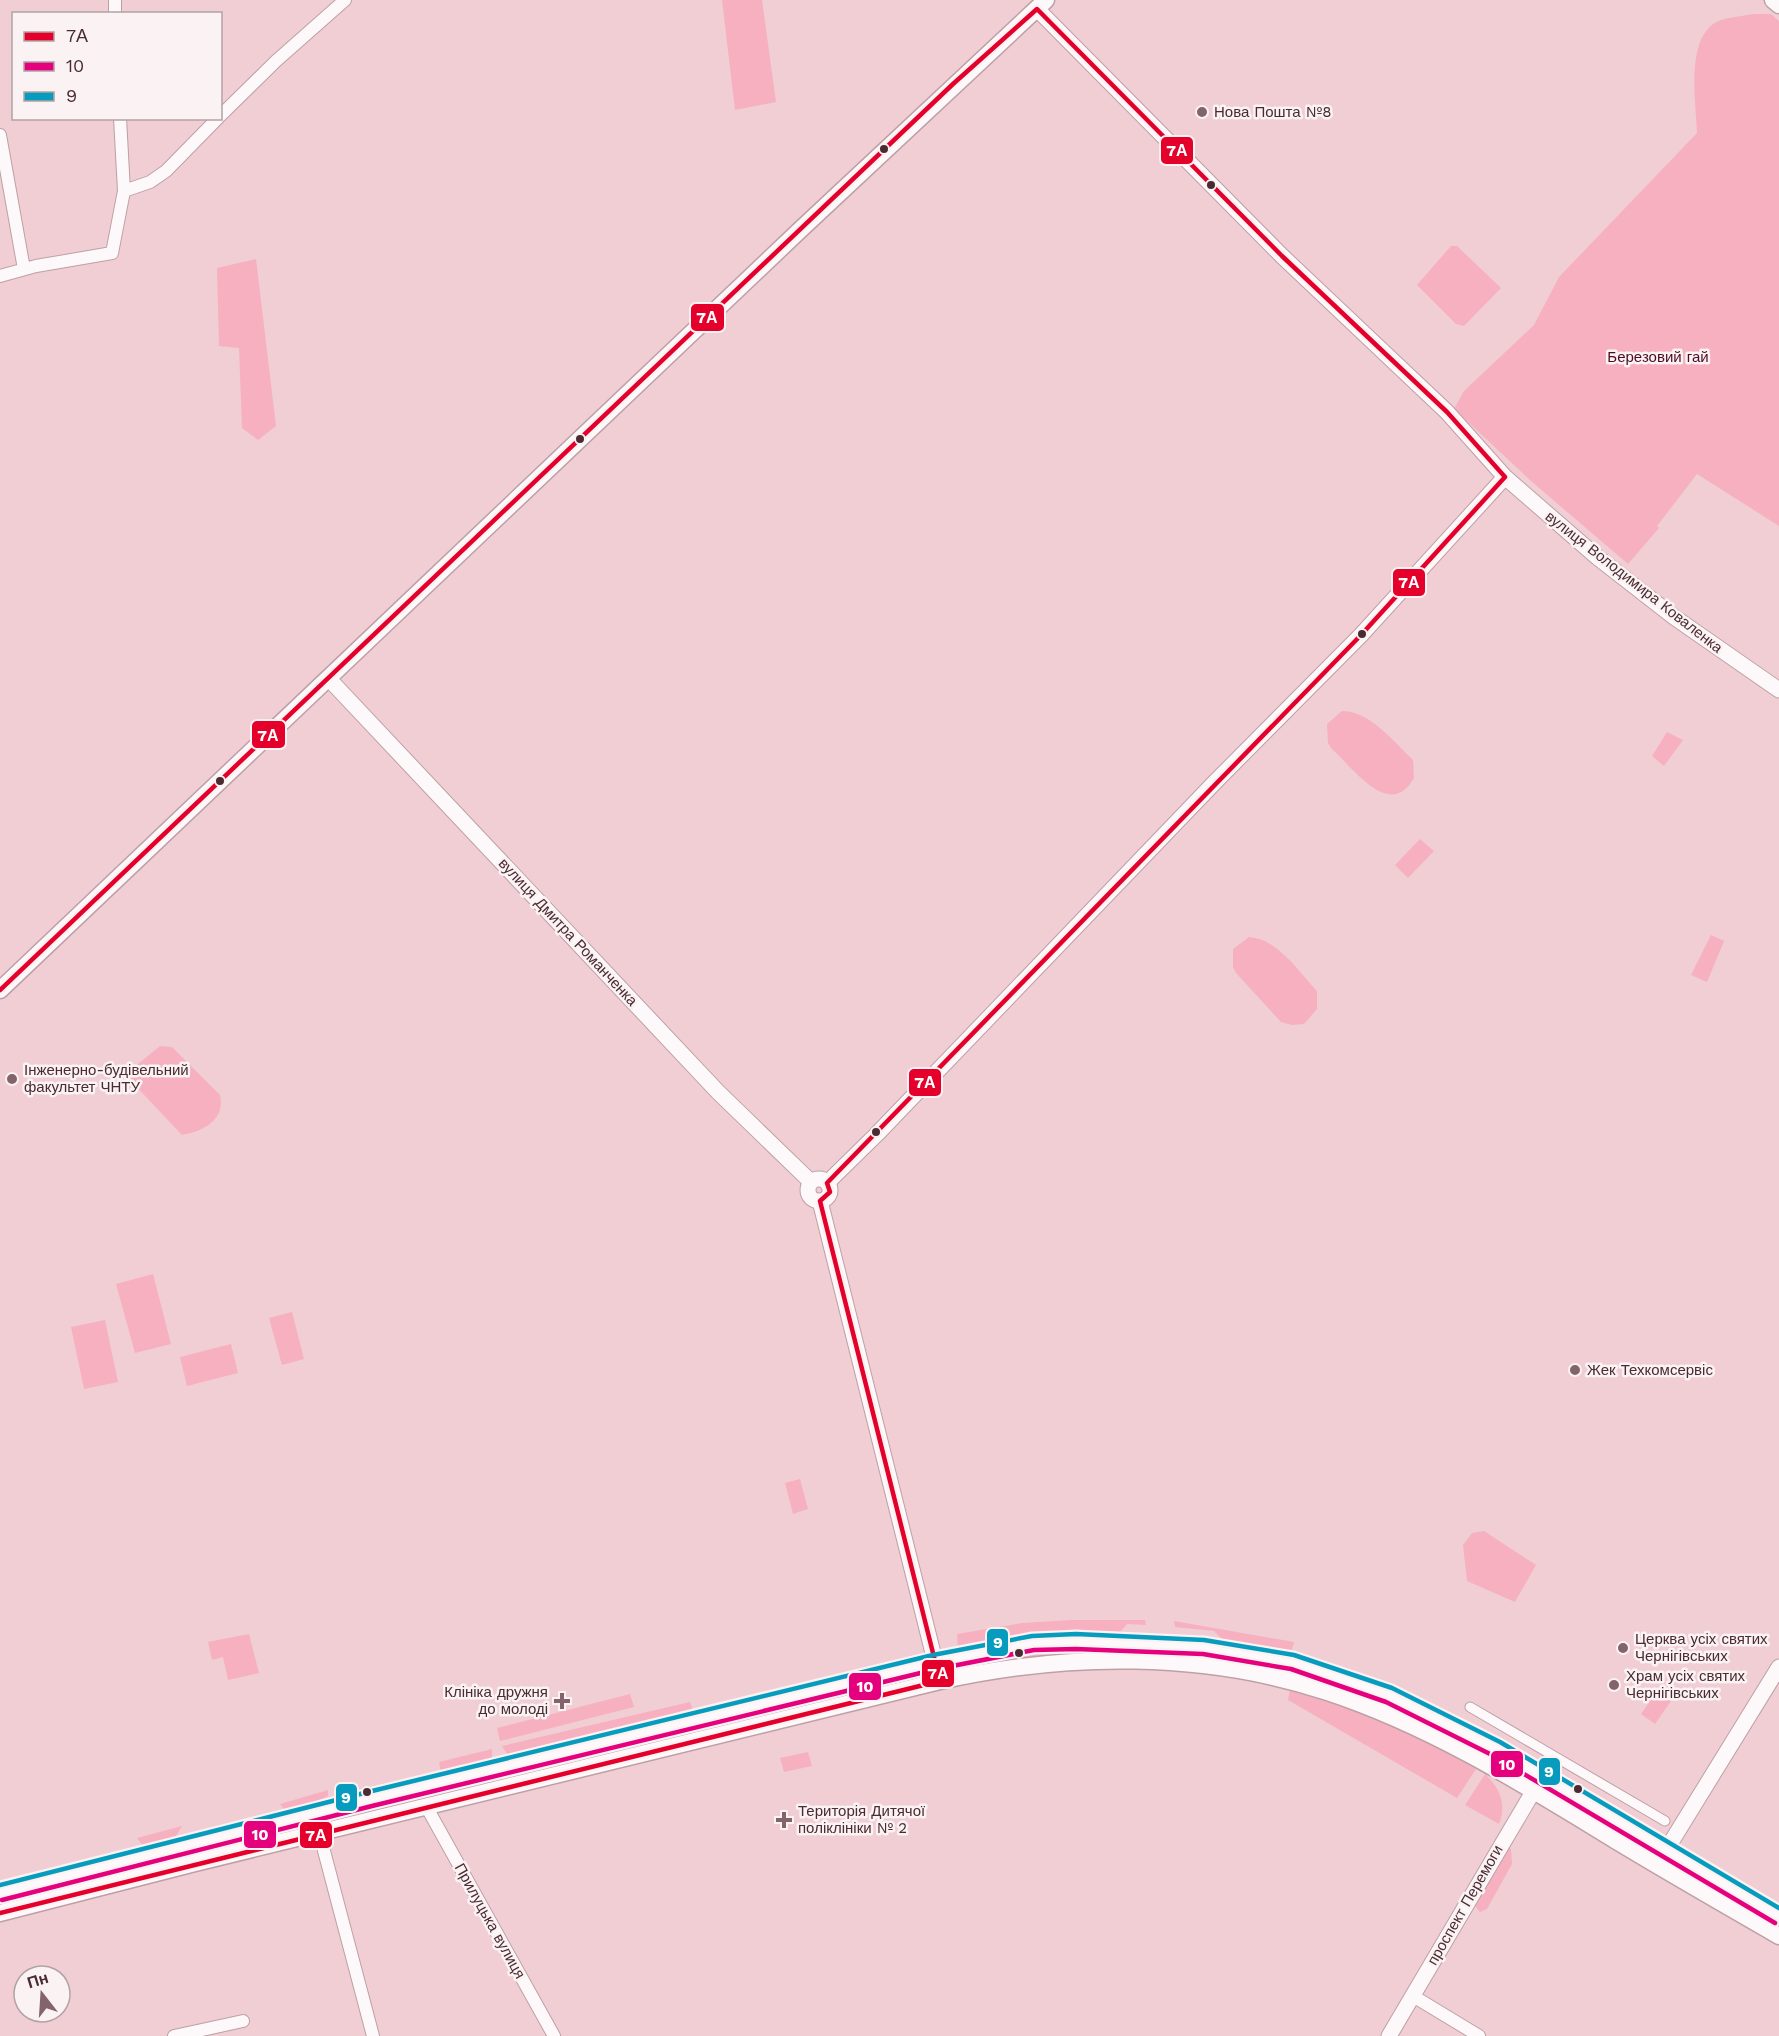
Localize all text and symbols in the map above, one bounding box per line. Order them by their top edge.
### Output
legend [12,12,222,120]
text: 7А [66,25,88,46]
text: 10 [66,55,84,76]
text: 9 [66,85,77,106]
place label: Нова Пошта №8 [1214,103,1331,121]
marker: Нова Пошта №8 [1195,105,1209,119]
line badge: 7А [1160,136,1194,165]
text: 7А [1166,141,1188,160]
unlabelled marker [878,143,890,155]
unlabelled marker [1205,179,1217,191]
line badge: 7А [690,303,725,332]
text: 7А [696,308,718,327]
park label: Березовий гай [1607,348,1709,366]
unlabelled marker [574,433,586,445]
street label: вулиця Володимира Коваленка [1542,507,1727,657]
line badge: 7А [1392,568,1426,597]
text: 7А [1398,573,1420,592]
unlabelled marker [1356,628,1368,640]
line badge: 7А [251,720,286,749]
text: 7А [257,726,279,745]
unlabelled marker [214,775,226,787]
street label: вулиця Дмитра Романченка [495,854,642,1010]
place label: Інженерно-будівельний факультет ЧНТУ [24,1061,189,1096]
line badge: 7А [908,1068,942,1097]
marker: Інженерно-будівельний факультет ЧНТУ [5,1072,19,1086]
text: 7А [914,1073,936,1092]
unlabelled marker [870,1126,882,1138]
place label: Жек Техкомсервіс [1587,1361,1713,1379]
marker: Жек Техкомсервіс [1568,1363,1582,1377]
line badge: 9 [986,1628,1009,1657]
place label: Церква усіх святих Чернігівських [1635,1630,1768,1665]
text: 9 [993,1633,1003,1652]
marker: Церква усіх святих Чернігівських [1616,1641,1630,1655]
unlabelled marker [1013,1647,1025,1659]
line badge: 7А [921,1659,955,1688]
text: 7А [927,1664,949,1683]
place label: Храм усіх святих Чернігівських [1626,1667,1746,1702]
line badge: 10 [848,1672,882,1701]
text: 10 [856,1677,874,1696]
marker: Храм усіх святих Чернігівських [1607,1678,1621,1692]
place label: Клініка дружня до молоді [444,1683,548,1718]
marker: Клініка дружня до молоді [553,1692,571,1710]
line badge: 10 [1490,1750,1524,1778]
text: 10 [1498,1755,1516,1774]
line badge: 9 [1538,1757,1561,1786]
text: 9 [1544,1762,1554,1781]
line badge: 9 [335,1783,358,1812]
unlabelled marker [1572,1783,1584,1795]
unlabelled marker [361,1786,373,1798]
text: 9 [341,1788,351,1807]
place label: Територія Дитячої поліклініки № 2 [798,1802,926,1837]
marker: Територія Дитячої поліклініки № 2 [775,1811,793,1829]
line badge: 10 [243,1820,277,1849]
line badge: 7А [299,1821,333,1849]
text: 10 [251,1825,269,1844]
text: 7А [305,1826,327,1845]
street label: проспект Перемоги [1423,1842,1507,1968]
street label: Прилуцька вулиця [451,1860,529,1982]
north arrow [12,1964,72,2024]
text: Пн [25,1968,51,1992]

